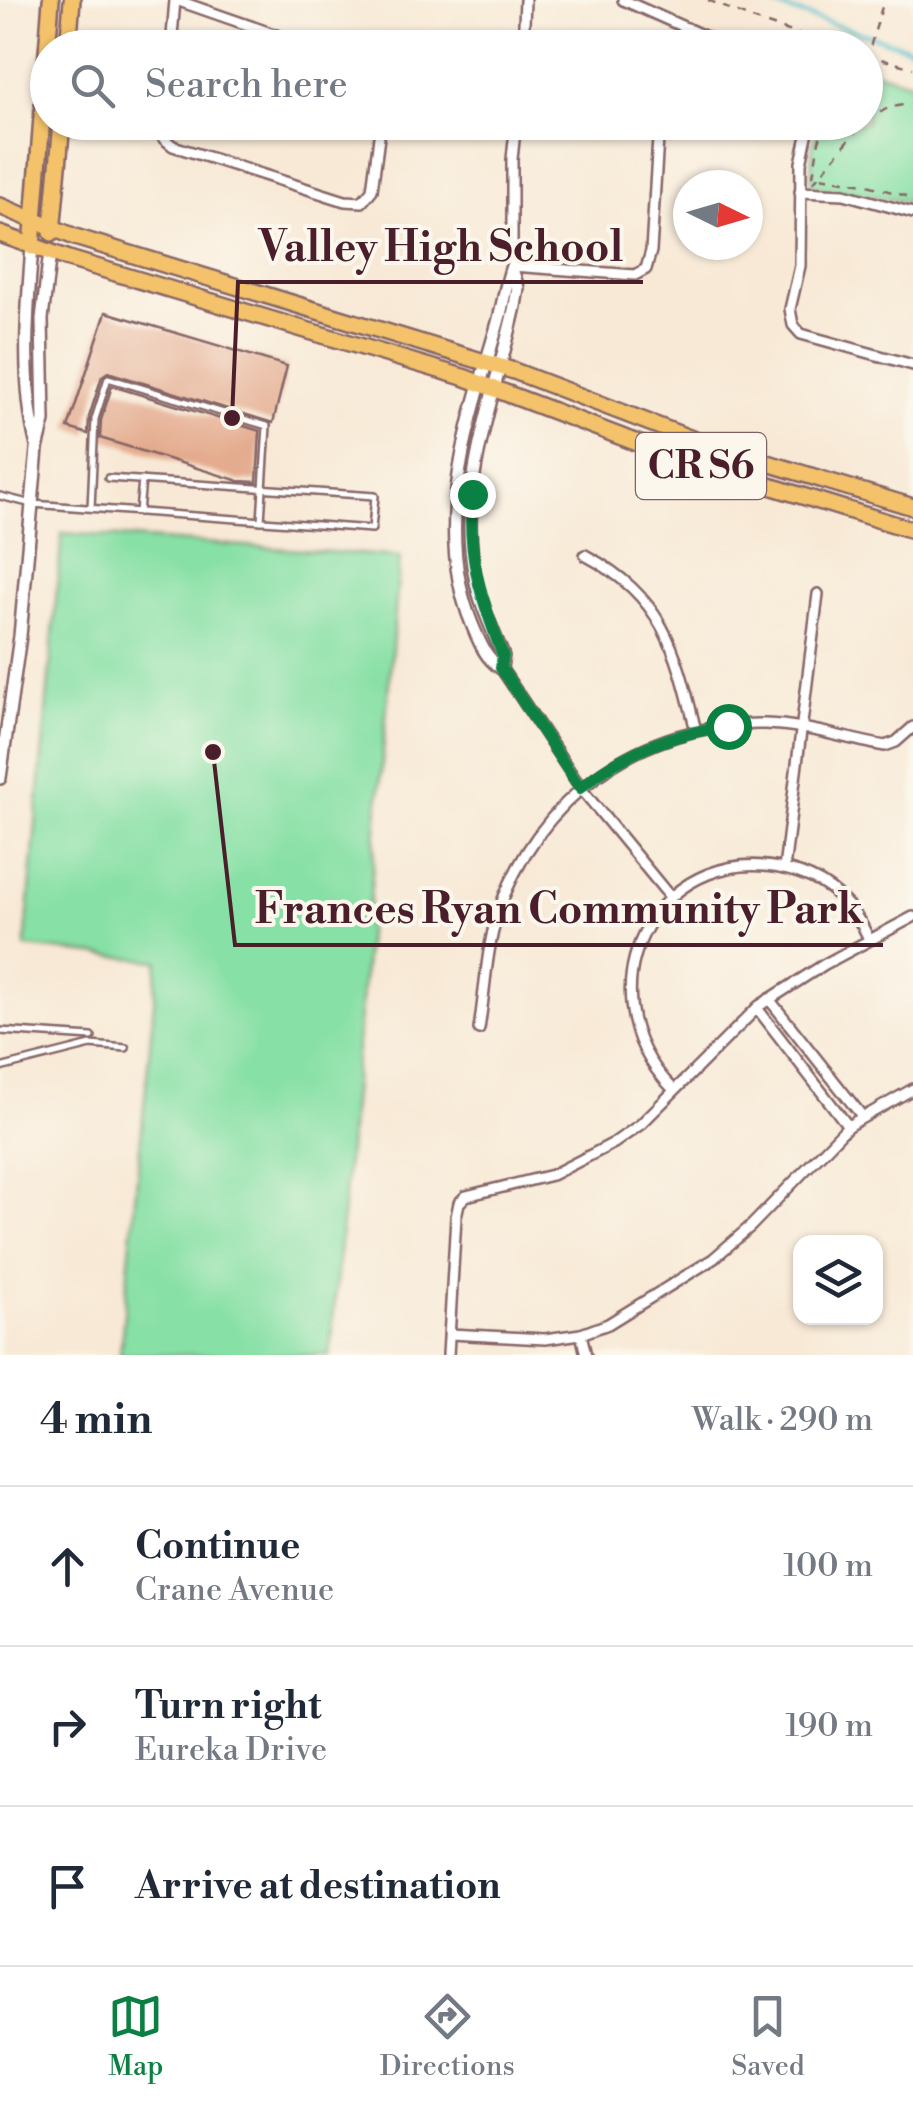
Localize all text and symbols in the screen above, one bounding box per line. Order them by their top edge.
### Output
search box [30,30,883,140]
icon: search [65,58,120,113]
text: Search here [145,62,348,109]
north arrow [673,170,763,260]
callout: Valley High School [238,210,643,282]
text: Valley High School [257,222,624,275]
road number: CR S6 [636,433,766,499]
route end [450,472,496,518]
route start [706,704,752,750]
callout: Frances Ryan Community Park [235,873,883,945]
text: Frances Ryan Community Park [255,884,864,937]
map controls [793,1235,883,1325]
button: layers [793,1235,883,1325]
text: 4 min [40,1394,152,1447]
text: Walk · 290 m [692,1400,873,1440]
text: Continue [135,1523,300,1570]
icon: ahead [40,1539,95,1594]
text: 100 m [783,1546,873,1586]
text: Crane Avenue [135,1570,334,1610]
text: Turn right [135,1683,321,1730]
icon: right [40,1699,95,1754]
text: 190 m [785,1706,873,1746]
text: Eureka Drive [135,1730,327,1770]
icon: arrive [40,1859,95,1914]
text: Arrive at destination [135,1863,501,1910]
tab: Map [108,1989,163,2084]
tab: Directions [380,1989,515,2084]
tab: Saved [731,1989,805,2084]

